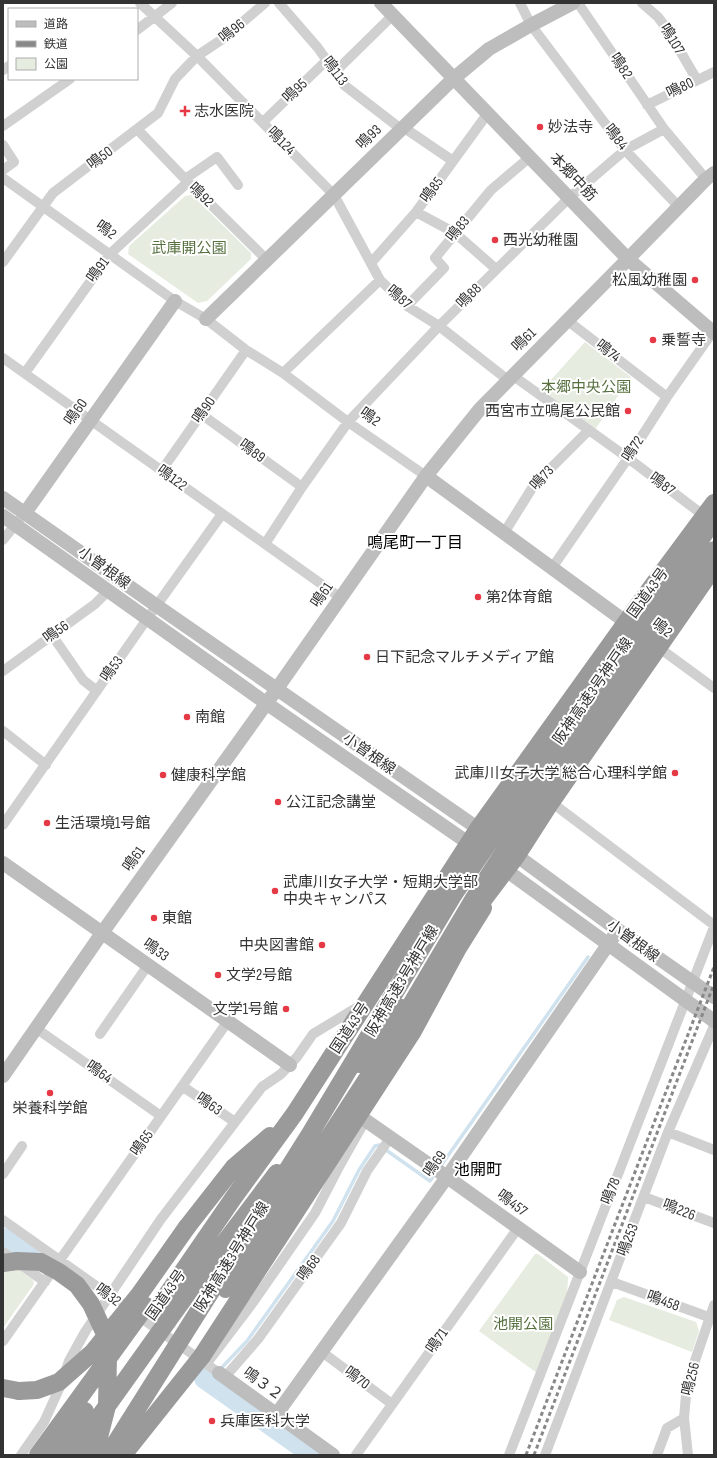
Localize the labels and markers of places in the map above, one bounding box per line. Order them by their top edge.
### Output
place label: 志水医院 [194,102,254,121]
marker: 志水医院 [179,105,191,117]
place label: 妙法寺 [548,118,593,137]
marker: 妙法寺 [535,122,545,132]
place label: 西光幼稚園 [503,231,578,250]
marker: 西光幼稚園 [490,235,500,245]
place label: 松風幼稚園 [612,271,687,290]
marker: 松風幼稚園 [690,275,700,285]
place label: 乗誓寺 [661,331,706,350]
marker: 乗誓寺 [648,335,658,345]
place label: 西宮市立鳴尾公民館 [485,402,620,421]
marker: 西宮市立鳴尾公民館 [623,406,633,416]
place label: 第2体育館 [486,588,552,607]
marker: 第2体育館 [473,592,483,602]
place label: 日下記念マルチメディア館 [375,648,554,667]
marker: 日下記念マルチメディア館 [362,652,372,662]
place label: 南館 [195,708,225,727]
marker: 南館 [182,712,192,722]
place label: 武庫川女子大学 総合心理科学館 [455,764,667,783]
place label: 健康科学館 [171,766,246,785]
marker: 武庫川女子大学 総合心理科学館 [670,768,680,778]
marker: 健康科学館 [158,770,168,780]
place label: 公江記念講堂 [286,793,376,812]
marker: 公江記念講堂 [273,797,283,807]
place label: 生活環境1号館 [55,814,150,833]
marker: 生活環境1号館 [42,818,52,828]
place label: 武庫川女子大学・短期大学部 中央キャンパス [283,873,478,909]
marker: 武庫川女子大学・短期大学部 中央キャンパス [270,886,280,896]
place label: 東館 [162,909,192,928]
marker: 東館 [149,913,159,923]
place label: 中央図書館 [239,936,314,955]
marker: 中央図書館 [317,940,327,950]
place label: 文学2号館 [226,966,292,985]
marker: 文学2号館 [213,970,223,980]
place label: 文学1号館 [213,1000,278,1019]
marker: 文学1号館 [281,1004,291,1014]
marker: 栄養科学館 [45,1088,55,1098]
place label: 栄養科学館 [12,1099,88,1118]
place label: 兵庫医科大学 [220,1412,310,1431]
marker: 兵庫医科大学 [207,1416,217,1426]

